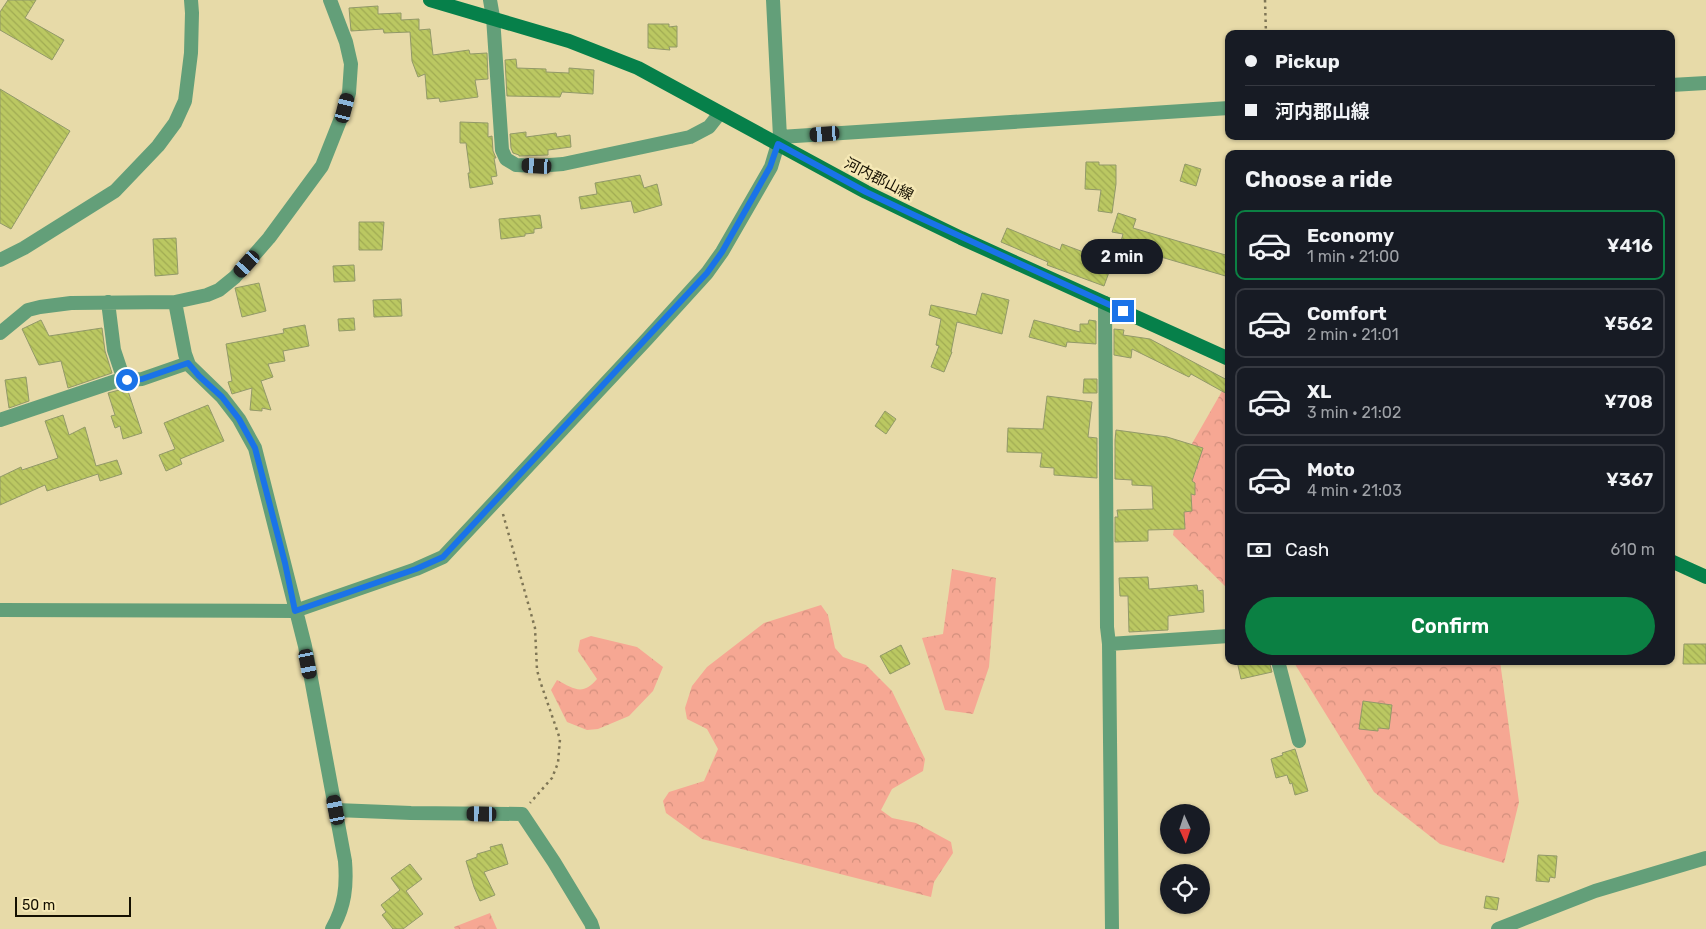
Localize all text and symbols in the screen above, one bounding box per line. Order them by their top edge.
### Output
text: Pickup [1275,50,1340,73]
car [334,92,355,124]
text: 河内郡山線 [1275,100,1370,123]
car [809,125,840,143]
street label: 河内郡山線 [841,154,917,204]
car [521,158,552,174]
text: Choose a ride [1245,166,1392,193]
icon: car [1247,223,1292,268]
text: Economy [1307,224,1394,247]
text: ¥416 [1607,234,1653,257]
callout: 2 min [1082,238,1164,274]
text: 2 min [1101,247,1143,266]
text: 1 min · 21:00 [1307,247,1399,266]
car [231,248,262,280]
route end [1112,300,1134,322]
icon: car [1247,301,1292,346]
text: Comfort [1307,302,1387,325]
text: ¥562 [1604,312,1653,335]
text: 2 min · 21:01 [1307,325,1399,344]
route start [116,369,138,391]
icon: car [1247,379,1292,424]
text: XL [1307,380,1331,403]
text: ¥708 [1604,390,1653,413]
text: 3 min · 21:02 [1307,403,1401,422]
icon: car [1247,457,1292,502]
text: Moto [1307,458,1355,481]
text: ¥367 [1606,468,1653,491]
text: 4 min · 21:03 [1307,481,1402,500]
icon: cash [1245,536,1273,564]
text: Cash [1285,538,1329,561]
text: 610 m [1611,540,1655,559]
button: Confirm [1245,597,1655,655]
car [297,648,318,680]
car [325,794,346,826]
north arrow [1160,804,1210,854]
map controls [1160,804,1210,914]
car [466,806,497,822]
button: locate [1160,864,1210,914]
scale bar [15,894,131,917]
text: 50 m [22,897,55,914]

